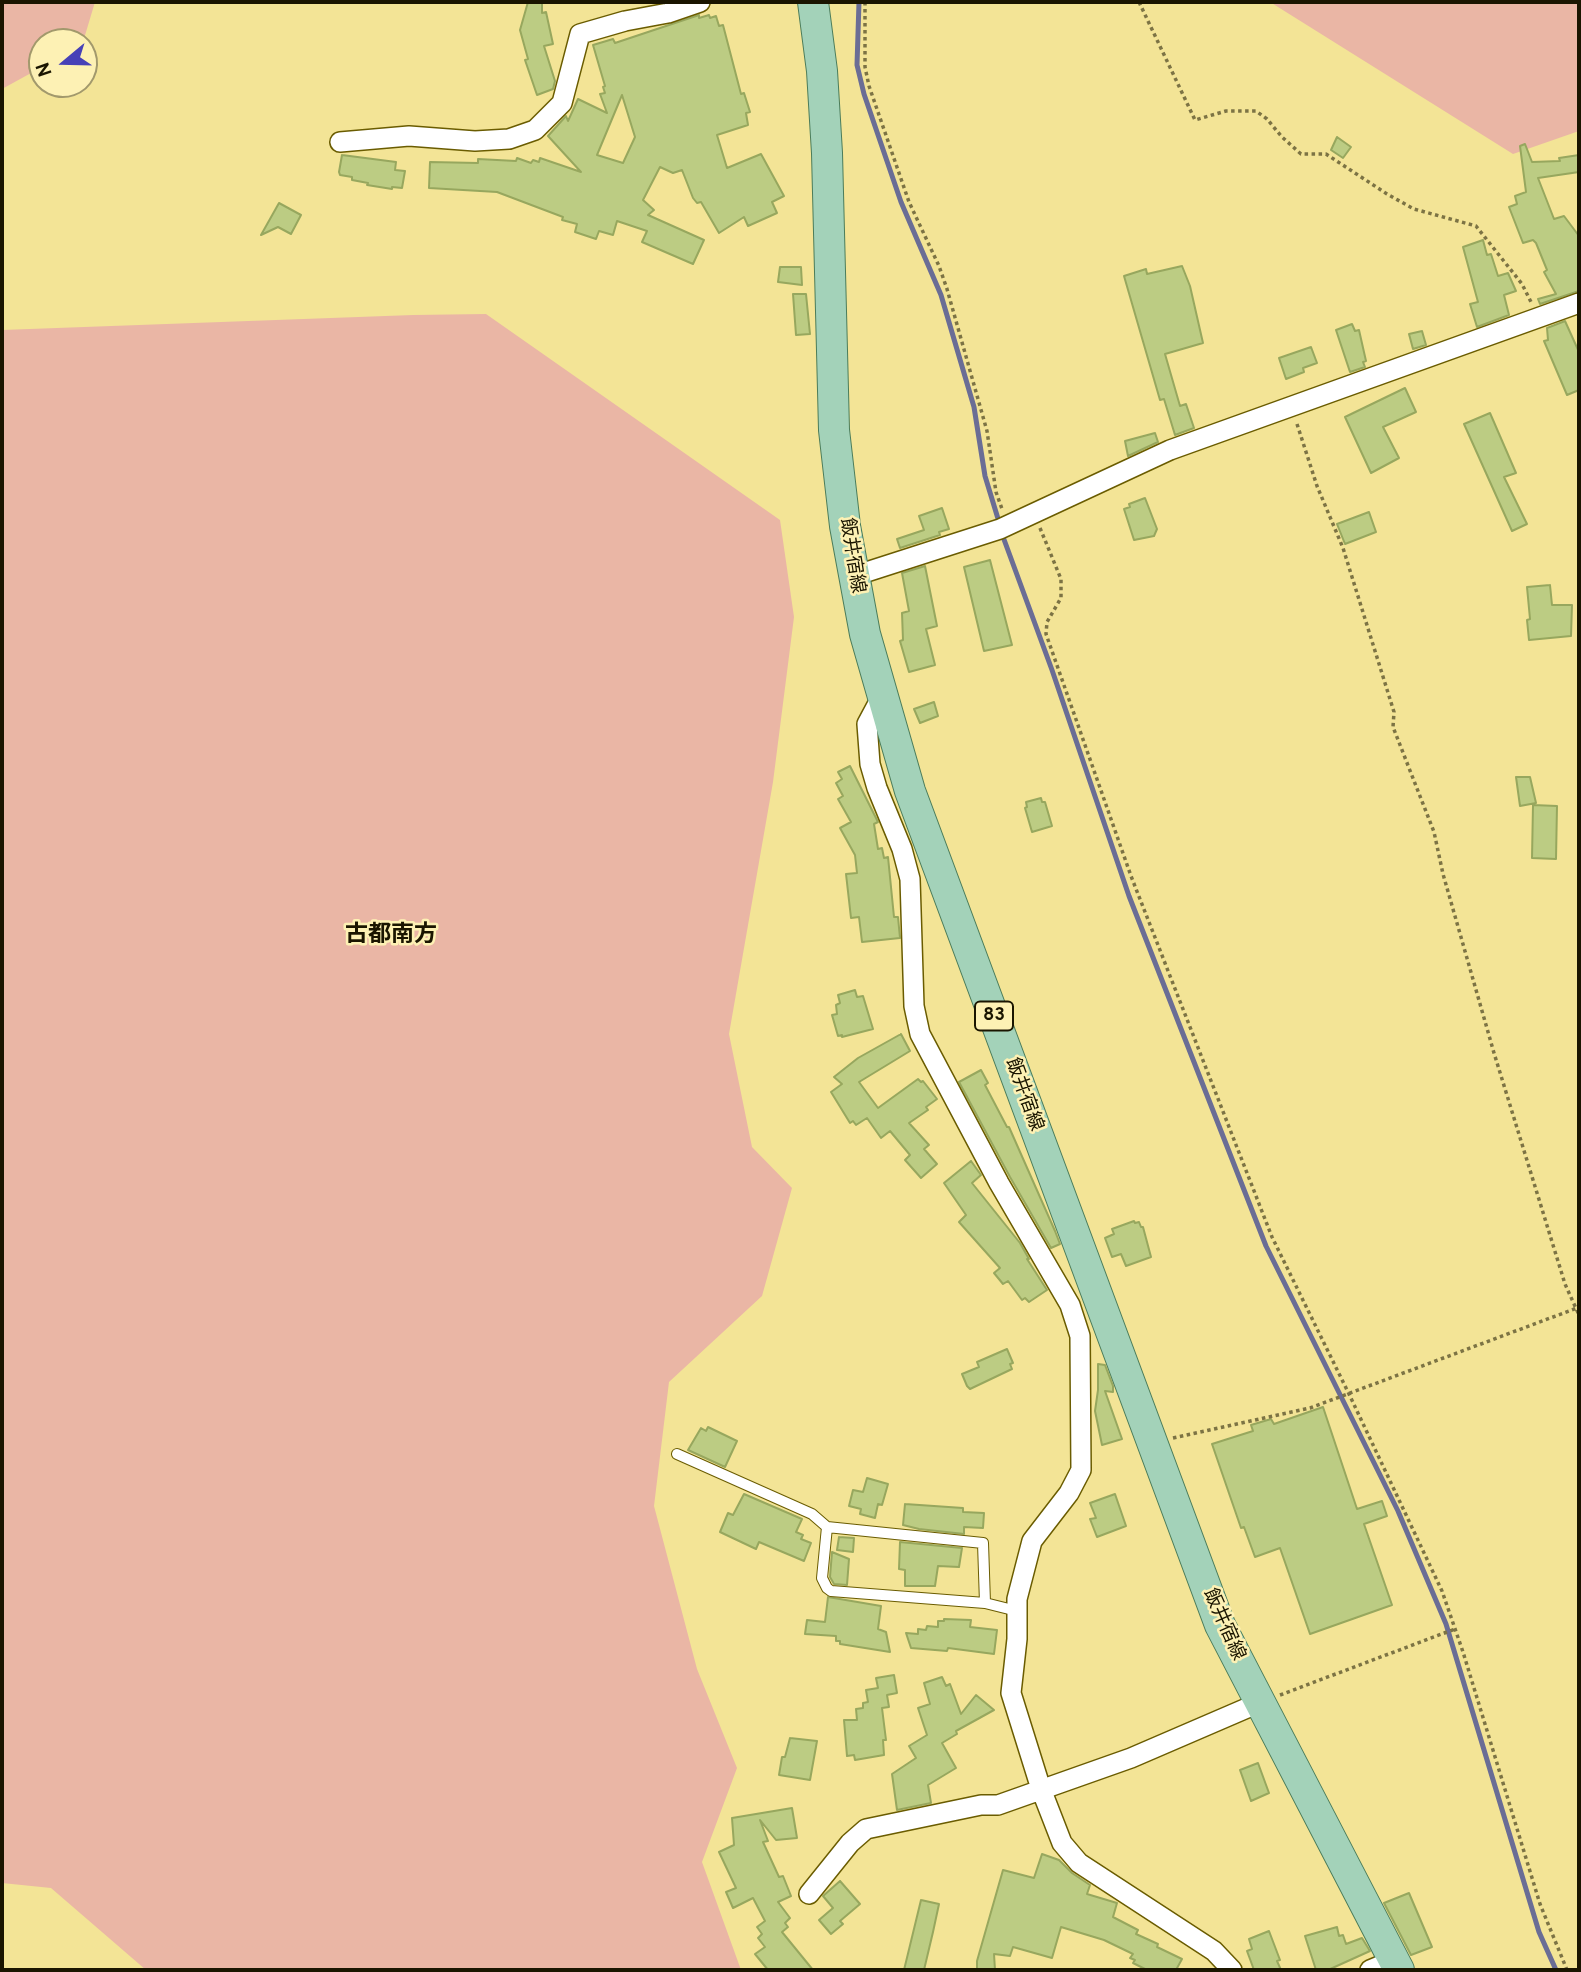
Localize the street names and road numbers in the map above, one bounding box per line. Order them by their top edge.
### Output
street label: 飯井宿線 [834,517,868,595]
road number: 83 [975,1001,1013,1030]
street label: 飯井宿線 [999,1055,1047,1135]
street label: 飯井宿線 [1197,1586,1249,1664]

